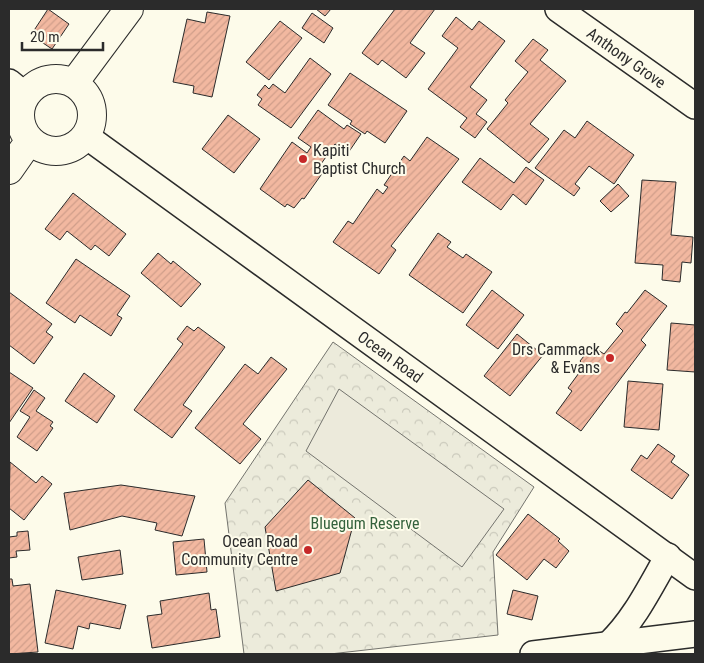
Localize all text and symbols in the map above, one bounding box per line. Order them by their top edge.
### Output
scale bar [22,20,104,52]
street label: Anthony Grove [584,23,670,92]
text: 20 m [30,28,60,46]
place label: Kapiti Baptist Church [313,141,406,178]
marker: Kapiti Baptist Church [297,153,309,165]
street label: Ocean Road [354,327,427,386]
place label: Drs Cammack & Evans [512,340,601,377]
marker: Drs Cammack & Evans [604,352,616,364]
park label: Bluegum Reserve [310,514,420,533]
place label: Ocean Road Community Centre [181,532,298,569]
marker: Ocean Road Community Centre [302,544,314,556]

